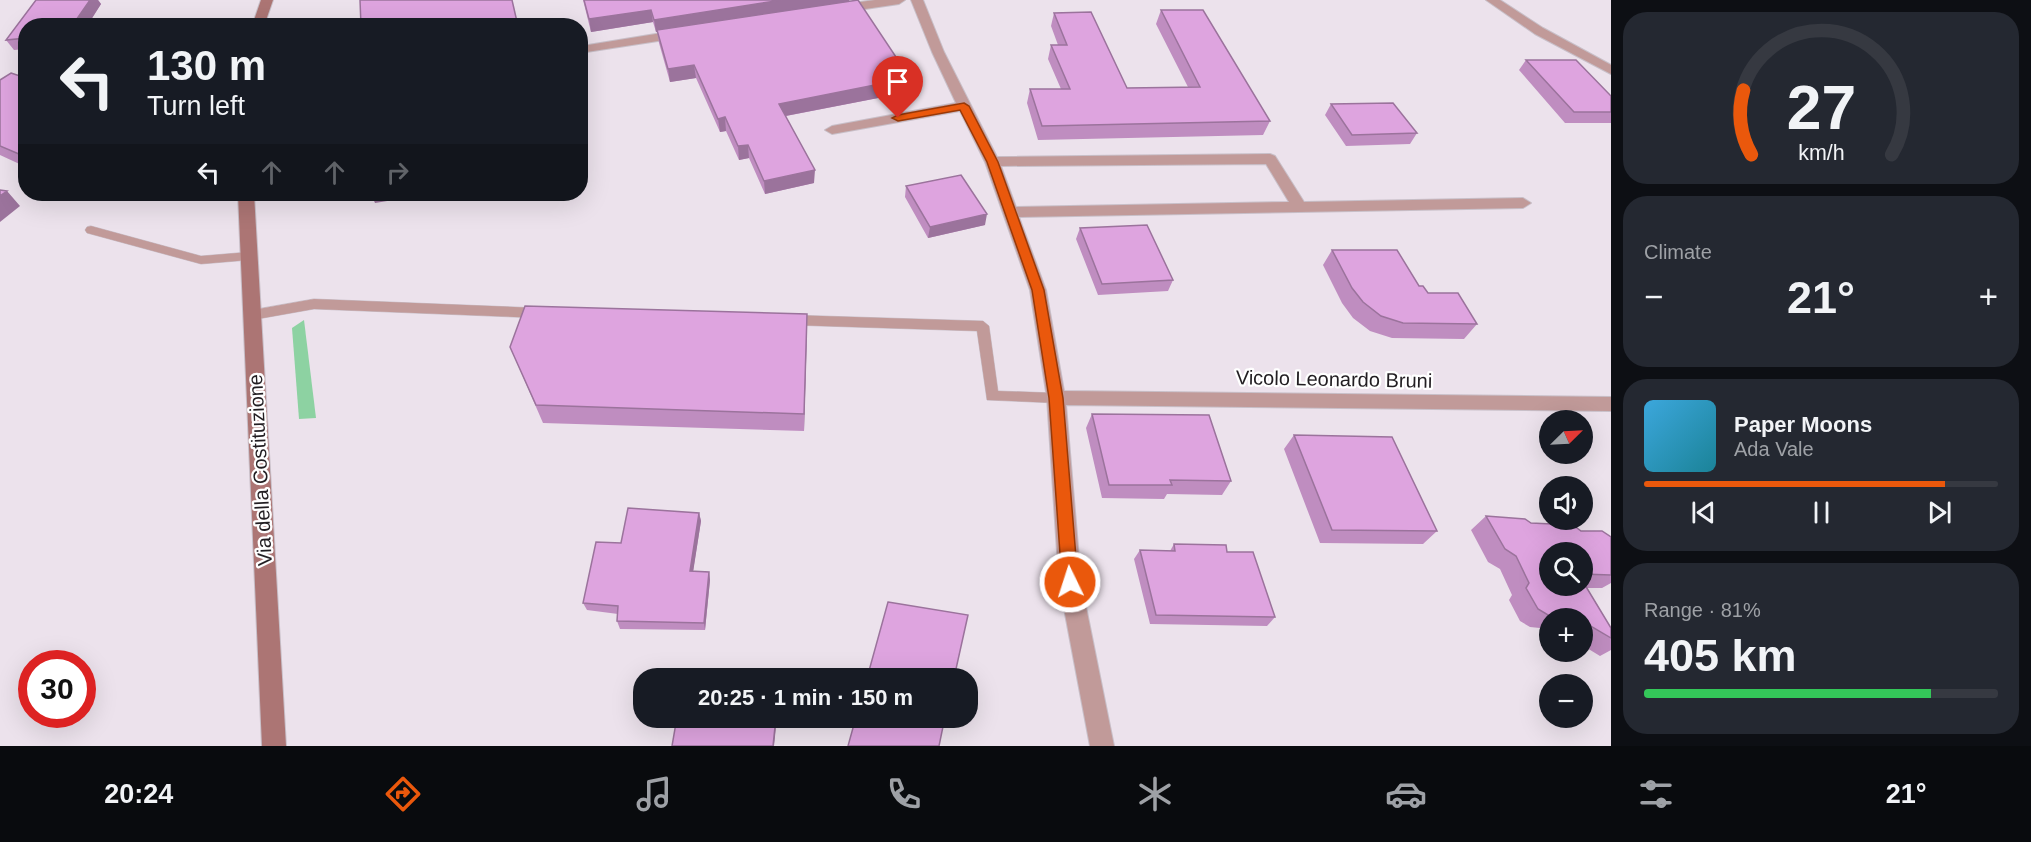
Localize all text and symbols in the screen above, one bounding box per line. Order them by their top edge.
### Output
icon: left [48,42,126,120]
text: 130 m [147,42,266,89]
pin [872,56,923,118]
icon: arrive [881,65,914,98]
text: 27 [1786,73,1856,142]
text: Turn left [147,91,245,121]
text: km/h [1798,141,1844,165]
icon: left [192,156,225,189]
icon: ahead [255,156,288,189]
icon: ahead [318,156,351,189]
icon: right [381,156,414,189]
text: Climate [1644,241,1712,263]
text: 21° [1787,272,1855,323]
text: − [1644,278,1663,315]
text: + [1979,278,1998,315]
street label: Vicolo Leonardo Bruni [1236,366,1432,392]
street label: Via della Costituzione [244,374,276,566]
north arrow [1539,410,1593,464]
map controls [1539,410,1593,728]
text: Paper Moons [1734,412,1872,437]
text: Ada Vale [1734,438,1814,460]
button: sound [1539,476,1593,530]
icon: previous [1687,496,1720,529]
icon: pause [1805,496,1838,529]
icon: next [1923,496,1956,529]
button: search [1539,542,1593,596]
position arrow [1038,550,1102,614]
text: Range · 81% [1644,599,1761,621]
button: + [1539,608,1593,662]
text: 405 km [1644,630,1797,681]
speed limit sign: 30 [18,650,96,728]
button: − [1539,674,1593,728]
text: 20:25 · 1 min · 150 m [698,685,913,710]
icon: directions [382,773,424,815]
icon: music [633,773,675,815]
icon: phone [883,773,925,815]
icon: climate [1134,773,1176,815]
icon: car [1385,773,1427,815]
icon: filters [1635,773,1677,815]
text: 20:24 [104,779,173,809]
text: 21° [1886,779,1927,809]

